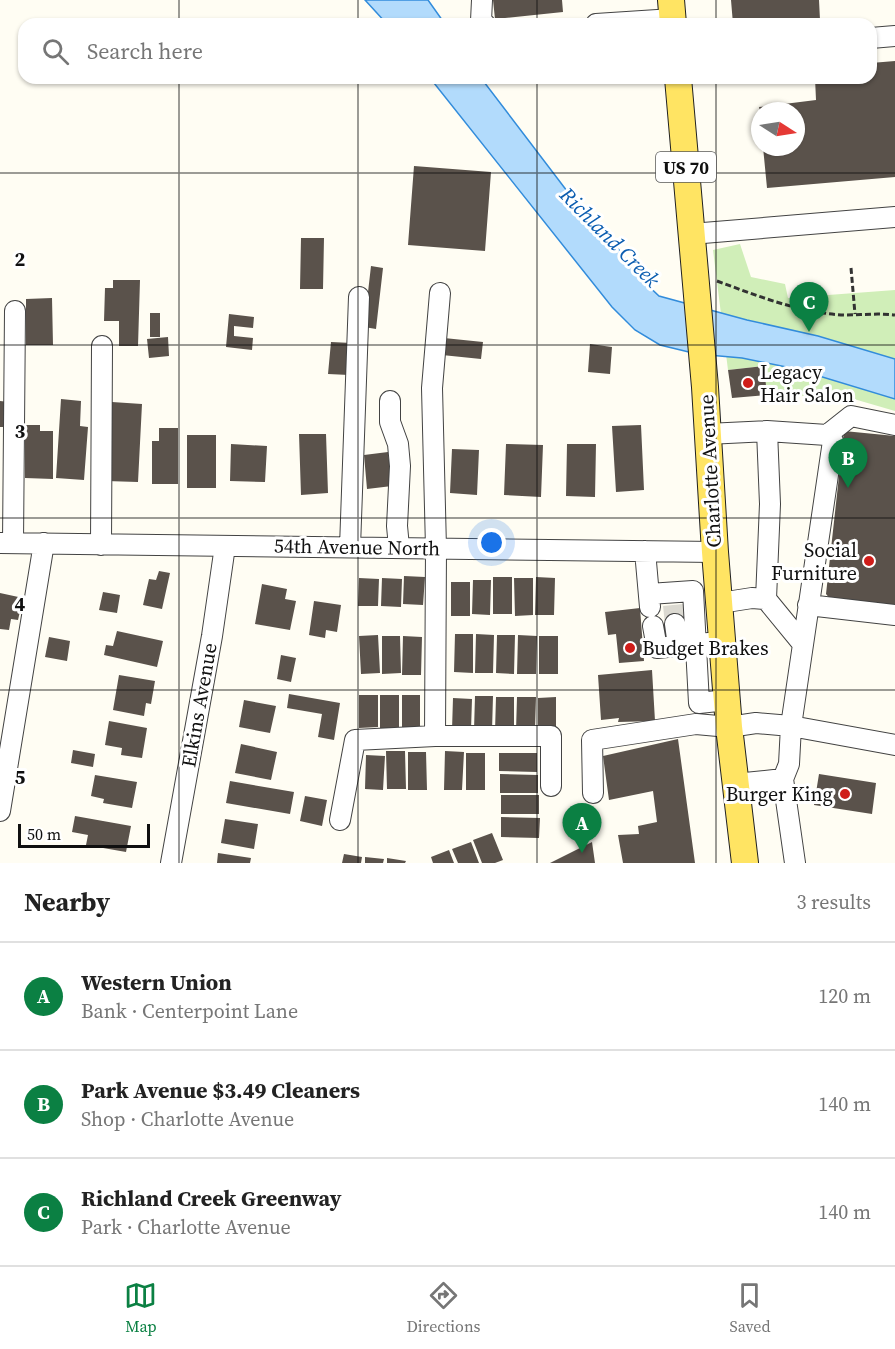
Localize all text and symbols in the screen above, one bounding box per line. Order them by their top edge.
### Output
search box [18,18,877,84]
icon: search [39,35,72,68]
text: Search here [87,36,203,66]
north arrow [751,102,805,156]
road number: US 70 [656,152,716,182]
water label: Richland Creek [553,180,667,294]
text: 2 [15,245,26,273]
pin: C [790,282,828,332]
place label: Legacy Hair Salon [760,358,854,409]
marker: Legacy Hair Salon [741,376,755,390]
street label: Charlotte Avenue [692,394,728,548]
text: 3 [15,417,26,445]
pin: B [828,438,868,488]
your location [477,528,506,557]
street label: 54th Avenue North [274,532,440,562]
place label: Social Furniture [771,536,857,587]
marker: Social Furniture [862,554,876,568]
text: 4 [15,590,26,618]
place label: Budget Brakes [642,634,769,662]
street label: Elkins Avenue [174,641,224,769]
marker: Budget Brakes [623,641,637,655]
text: 5 [15,763,26,791]
place label: Burger King [726,780,833,808]
marker: Burger King [838,787,852,801]
pin: A [562,804,602,853]
scale bar [18,821,150,848]
text: 50 m [27,823,61,845]
text: Nearby [24,884,110,920]
text: 3 results [796,888,871,916]
text: Western Union [81,967,232,997]
text: A [37,982,50,1010]
text: 120 m [818,982,871,1010]
text: Bank · Centerpoint Lane [81,997,298,1025]
text: Park Avenue $3.49 Cleaners [81,1075,360,1105]
text: B [37,1090,50,1118]
text: 140 m [818,1090,871,1118]
text: Shop · Charlotte Avenue [81,1105,294,1133]
text: Richland Creek Greenway [81,1183,341,1213]
text: C [37,1198,50,1226]
text: 140 m [818,1198,871,1226]
text: Park · Charlotte Avenue [81,1213,291,1241]
tab: Map [124,1279,157,1337]
tab: Directions [406,1279,481,1337]
tab: Saved [729,1279,771,1337]

